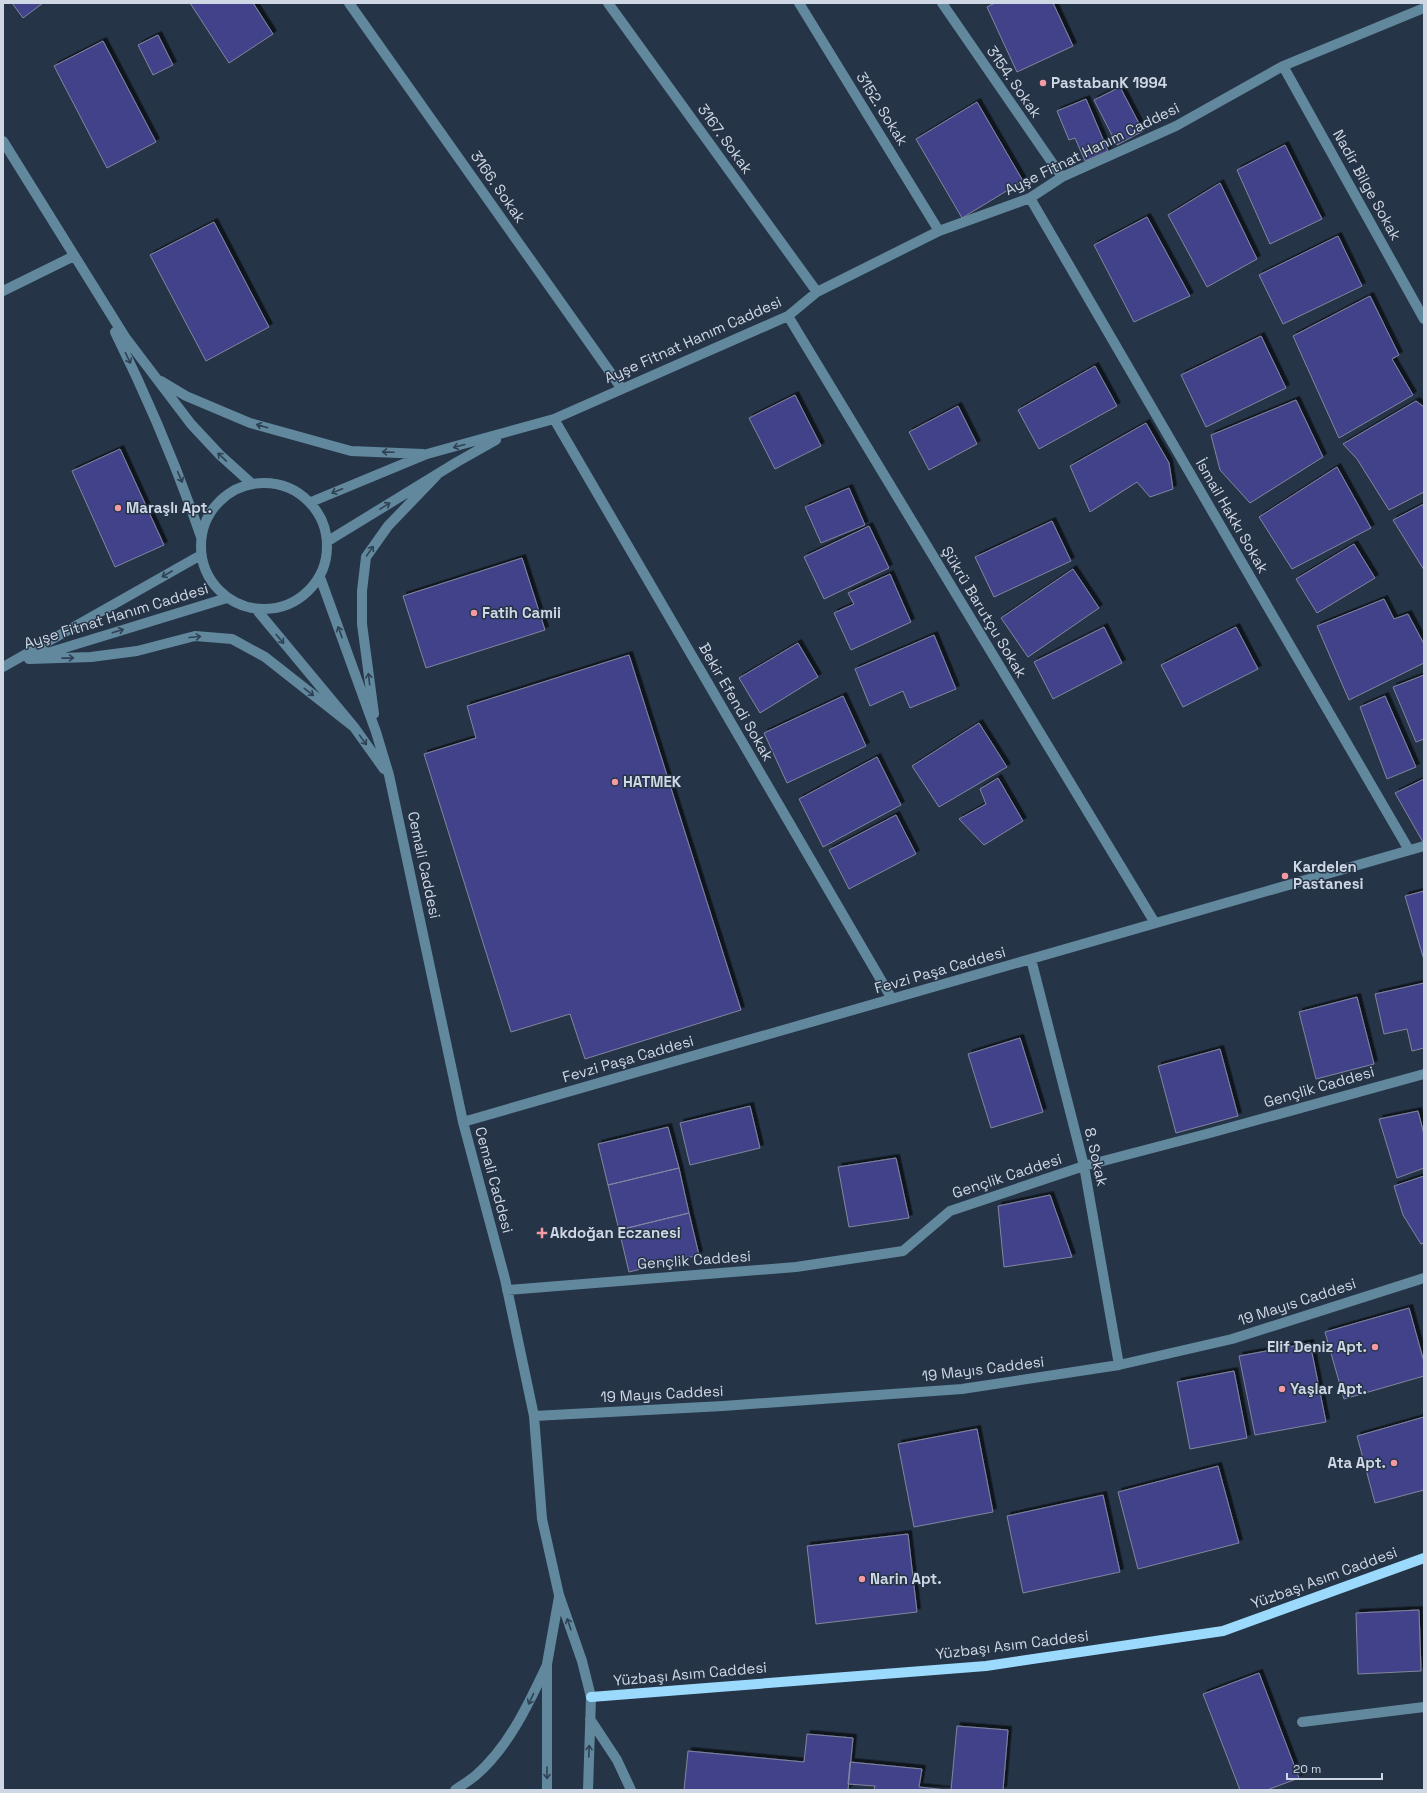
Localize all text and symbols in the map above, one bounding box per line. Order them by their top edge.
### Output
street label: 3154. Sokak [983,42,1046,121]
street label: 3152. Sokak [852,68,913,149]
place label: PastabanK 1994 [1051,73,1168,92]
marker: PastabanK 1994 [1038,78,1048,88]
street label: Ayşe Fitnat Hanım Caddesi [1001,98,1182,199]
street label: 3167. Sokak [694,100,757,177]
street label: Nadir Bilge Sokak [1329,126,1406,244]
street label: 3166. Sokak [467,147,530,226]
street label: Ayşe Fitnat Hanım Caddesi [601,292,784,387]
one-way arrow [125,352,132,364]
one-way arrow [255,422,268,429]
one-way arrow [453,442,466,450]
one-way arrow [382,449,395,456]
one-way arrow [217,452,227,461]
street label: İsmail Hakkı Sokak [1192,455,1273,577]
one-way arrow [177,471,185,483]
one-way arrow [332,488,344,496]
place label: Maraşlı Apt. [126,498,212,517]
one-way arrow [379,502,391,510]
marker: Maraşlı Apt. [113,503,123,513]
street label: Şükrü Barutçu Sokak [938,542,1031,681]
one-way arrow [366,546,374,557]
one-way arrow [161,571,173,579]
street label: Ayşe Fitnat Hanım Caddesi [21,578,210,653]
place label: Fatih Camii [482,603,561,622]
marker: Fatih Camii [469,608,479,618]
one-way arrow [111,627,124,634]
one-way arrow [335,627,343,639]
one-way arrow [276,633,285,644]
one-way arrow [189,634,202,641]
street label: Bekir Efendi Sokak [695,639,778,764]
one-way arrow [61,654,74,662]
one-way arrow [365,673,373,686]
one-way arrow [303,687,314,696]
one-way arrow [359,734,367,745]
place label: HATMEK [623,772,682,791]
marker: HATMEK [610,777,620,787]
street label: Cemali Caddesi [404,810,445,920]
place label: Kardelen Pastanesi [1293,857,1364,893]
marker: Kardelen Pastanesi [1280,871,1290,881]
street label: Fevzi Paşa Caddesi [872,942,1008,997]
street label: Fevzi Paşa Caddesi [560,1031,696,1086]
street label: Gençlik Caddesi [1261,1062,1376,1111]
street label: Cemali Caddesi [471,1125,518,1235]
street label: 8. Sokak [1081,1126,1112,1188]
street label: Gençlik Caddesi [950,1149,1064,1202]
place label: Akdoğan Eczanesi [550,1223,681,1242]
marker: Akdoğan Eczanesi [537,1228,547,1238]
street label: Gençlik Caddesi [636,1246,752,1273]
street label: 19 Mayıs Caddesi [1235,1273,1358,1330]
place label: Elif Deniz Apt. [1267,1337,1367,1356]
marker: Elif Deniz Apt. [1370,1342,1380,1352]
street label: 19 Mayıs Caddesi [921,1352,1045,1385]
place label: Yaşlar Apt. [1290,1379,1367,1398]
street label: 19 Mayıs Caddesi [600,1381,724,1406]
marker: Yaşlar Apt. [1277,1384,1287,1394]
place label: Ata Apt. [1328,1453,1386,1472]
marker: Ata Apt. [1389,1458,1399,1468]
street label: Yüzbaşı Asım Caddesi [1248,1542,1399,1613]
place label: Narin Apt. [870,1569,942,1588]
marker: Narin Apt. [857,1574,867,1584]
one-way arrow [565,1618,572,1631]
street label: Yüzbaşı Asım Caddesi [934,1626,1090,1663]
street label: Yüzbaşı Asım Caddesi [612,1657,768,1690]
one-way arrow [527,1693,534,1705]
one-way arrow [585,1745,593,1758]
scale bar [1287,1755,1382,1781]
text: 20 m [1293,1761,1321,1777]
one-way arrow [543,1766,551,1779]

